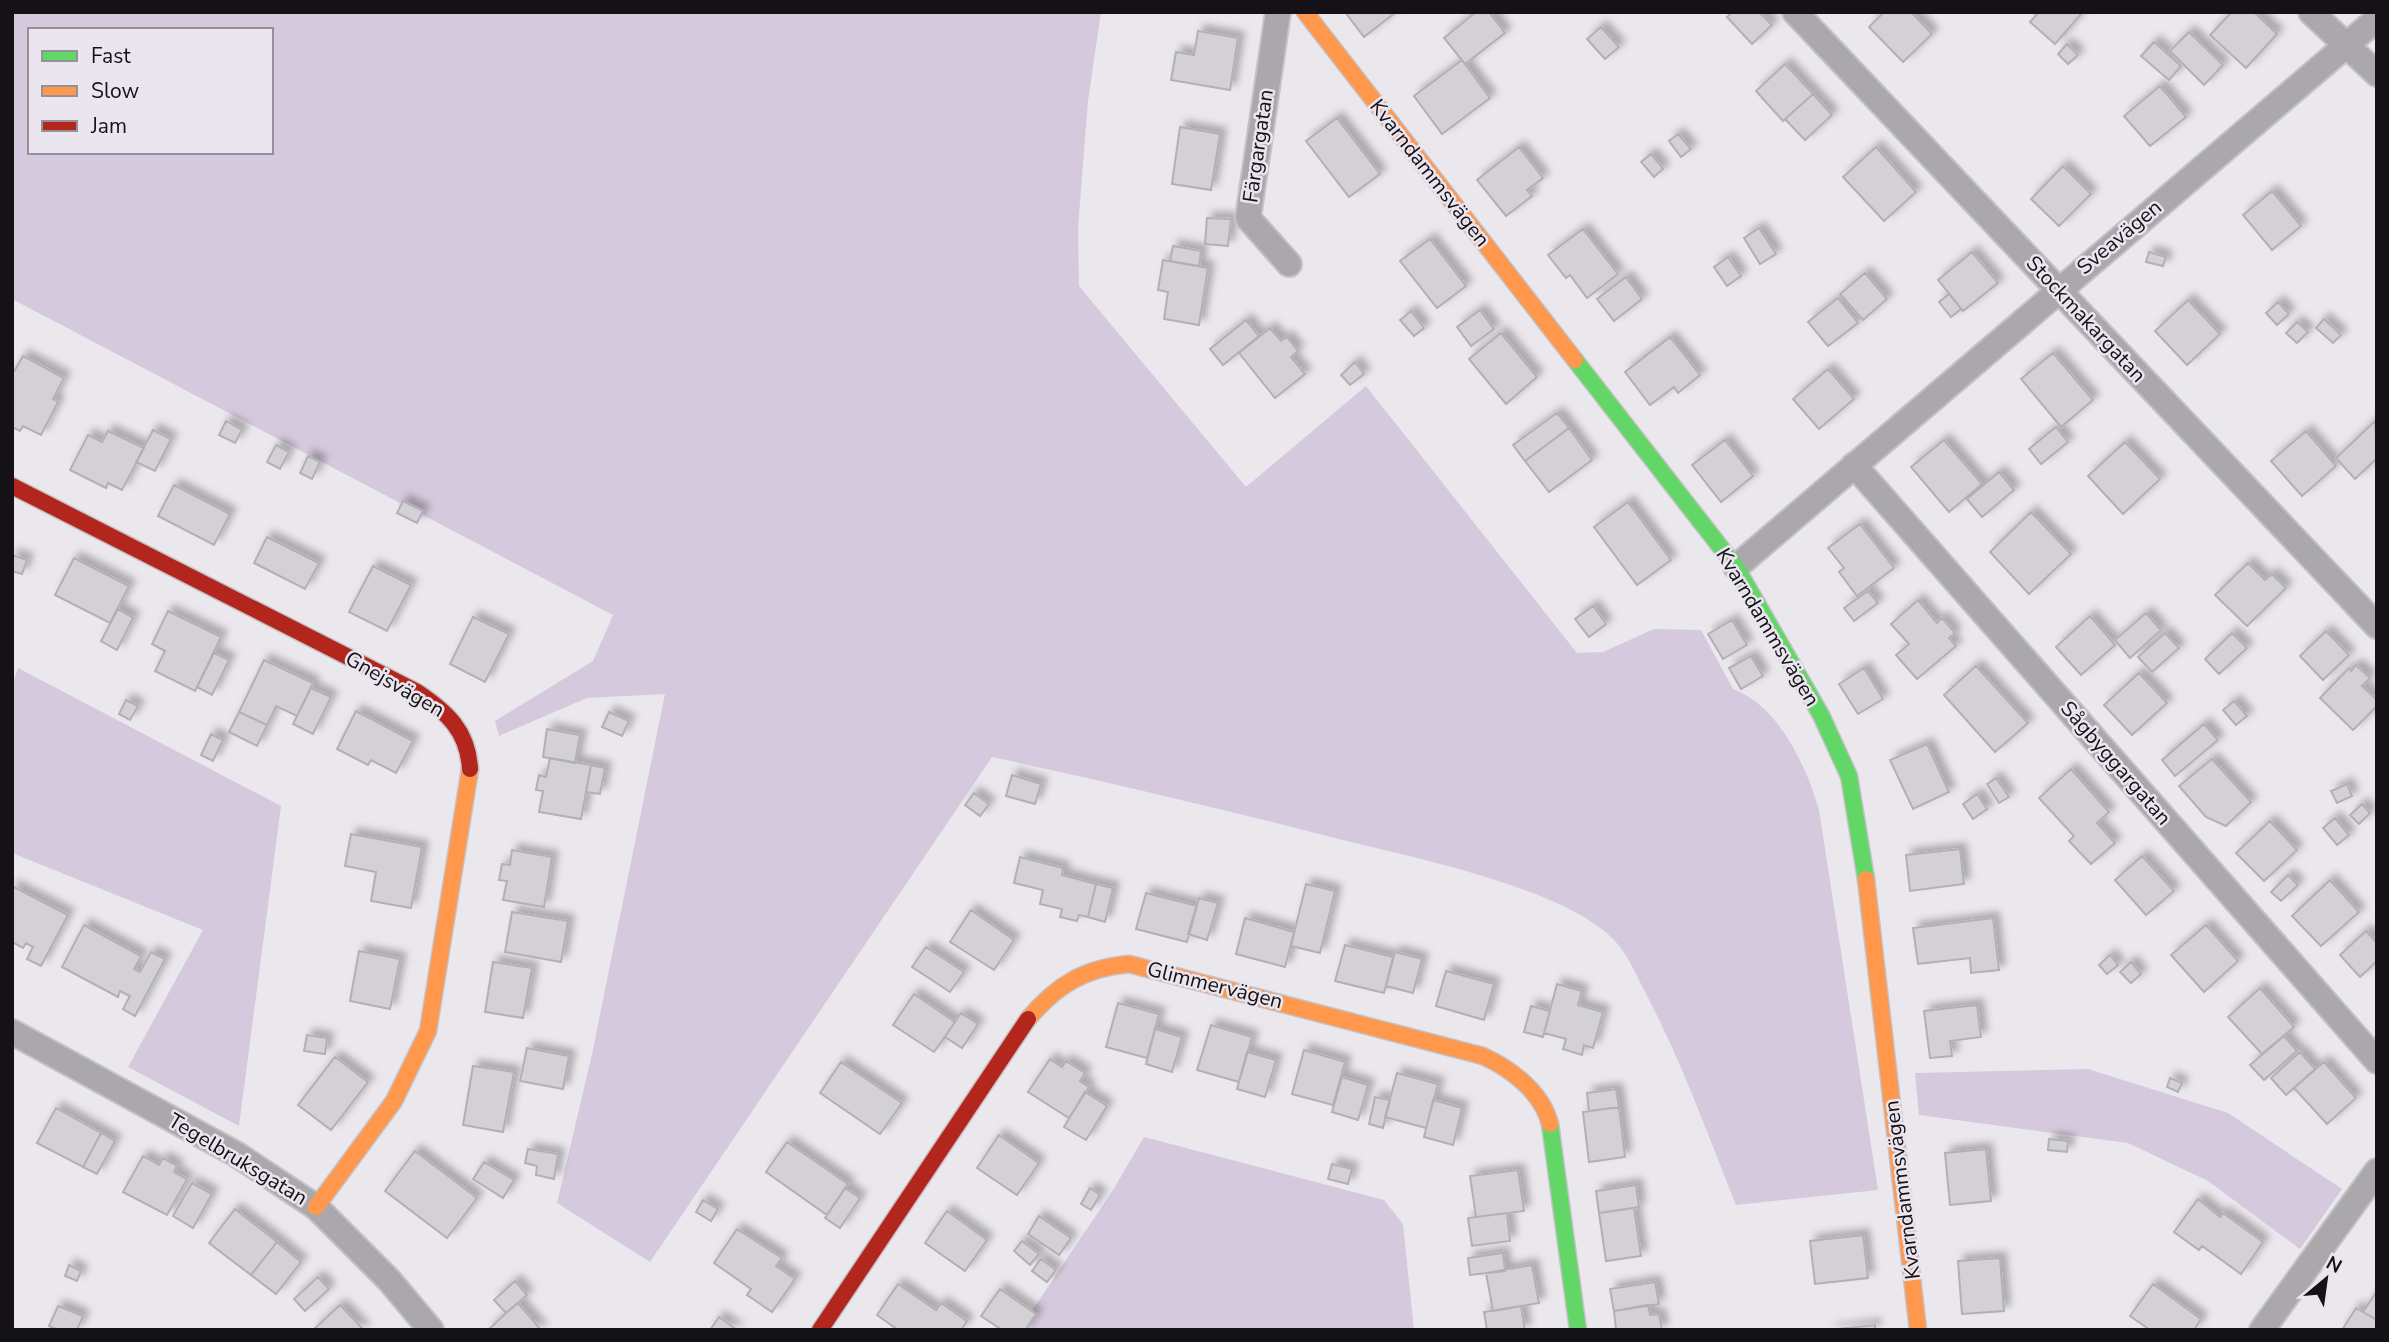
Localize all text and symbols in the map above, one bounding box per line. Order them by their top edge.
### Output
legend [28,28,273,154]
text: Fast [91,42,131,70]
text: Slow [91,77,140,105]
street label: Färgargatan [1236,87,1280,205]
street label: Kvarndammsvägen [1364,93,1496,253]
text: Jam [90,112,127,140]
street label: Sveavägen [2071,193,2167,281]
street label: Stockmakargatan [2020,250,2152,388]
street label: Kvarndammsvägen [1710,543,1826,711]
street label: Gnejsvägen [340,644,450,724]
street label: Sågbyggargatan [2054,695,2178,831]
street label: Glimmervägen [1144,955,1286,1015]
street label: Kvarndammsvägen [1877,1099,1927,1281]
street label: Tegelbruksgatan [163,1106,313,1212]
north arrow [2291,1244,2361,1314]
text: N [2321,1250,2346,1280]

